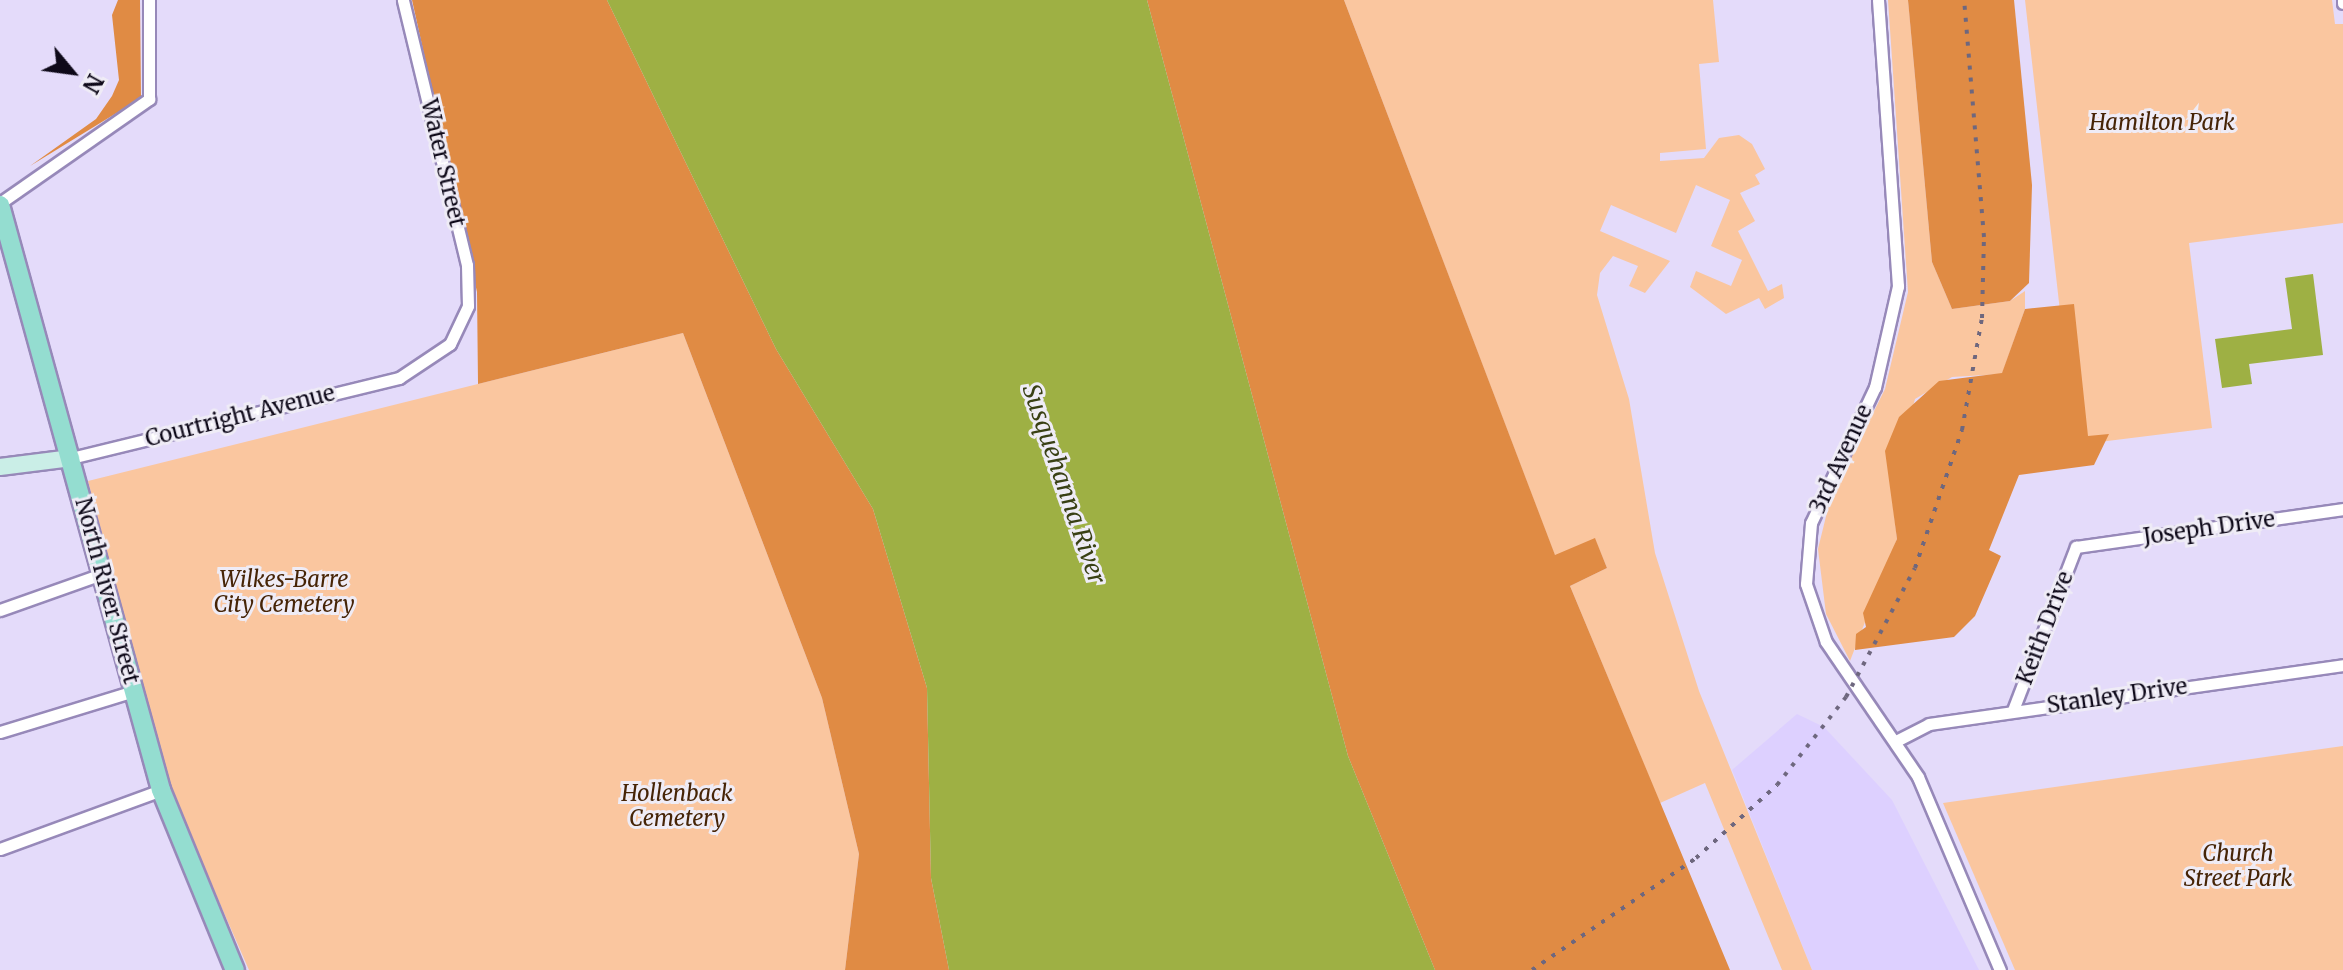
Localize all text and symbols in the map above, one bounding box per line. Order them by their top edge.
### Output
north arrow [32,32,112,112]
text: N [77,69,109,98]
street label: Water Street [415,97,471,229]
park label: Hamilton Park [2089,110,2235,136]
street label: Courtright Avenue [143,380,337,452]
water label: Susquehanna River [1016,380,1112,588]
street label: 3rd Avenue [1804,400,1878,518]
street label: North River Street [69,495,145,687]
street label: Joseph Drive [2141,506,2277,550]
park label: Wilkes-Barre City Cemetery [213,566,355,618]
street label: Keith Drive [2011,568,2079,688]
street label: Stanley Drive [2045,673,2189,719]
park label: Hollenback Cemetery [621,780,733,832]
park label: Church Street Park [2184,840,2292,892]

